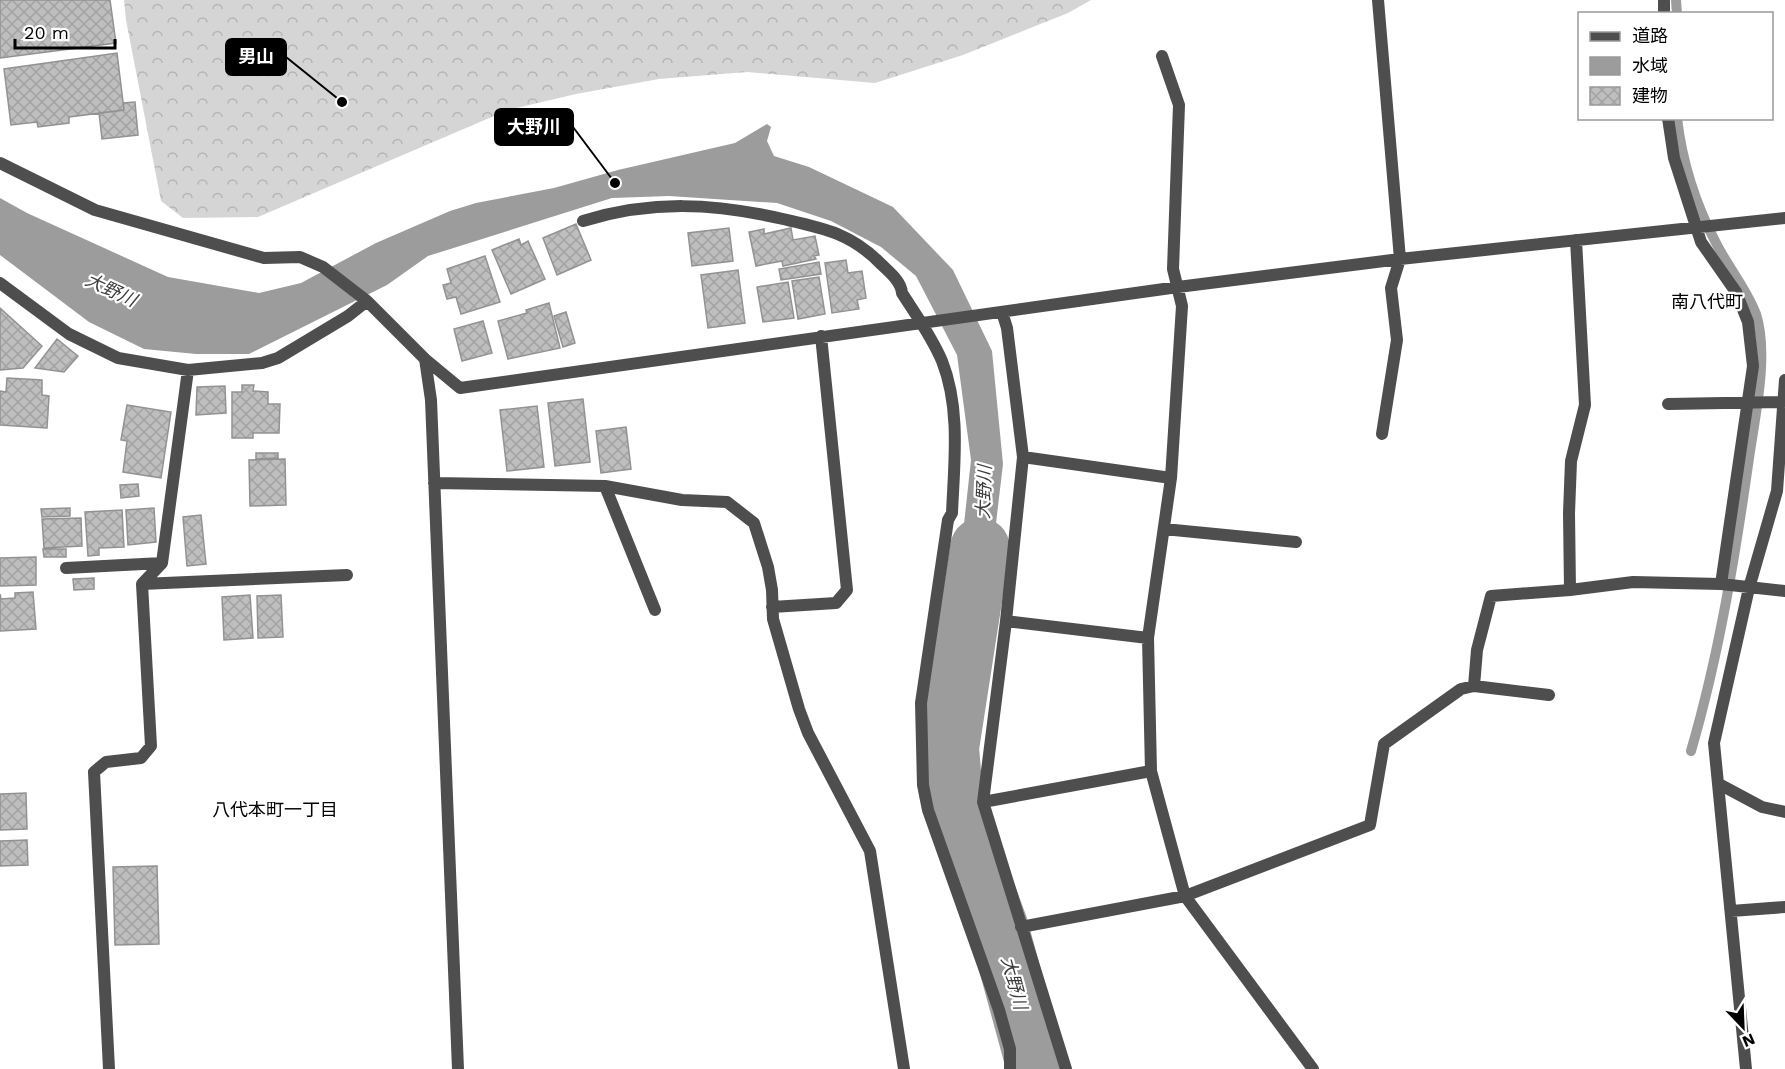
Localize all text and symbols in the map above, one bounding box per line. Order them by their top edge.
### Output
scale bar [15,12,116,50]
legend [1578,12,1773,120]
text: 20 m [24,22,69,43]
text: 道路 [1632,25,1668,46]
callout: 男山 [226,39,286,75]
text: 男山 [238,46,274,67]
text: 水域 [1632,55,1668,76]
text: 建物 [1632,85,1668,106]
callout: 大野川 [495,109,573,145]
text: 大野川 [507,116,561,137]
water label: 大野川 [82,269,142,311]
district label: 南八代町 [1671,291,1743,312]
water label: 大野川 [972,463,995,519]
district label: 八代本町一丁目 [212,799,338,820]
water label: 大野川 [997,954,1032,1014]
north arrow [1713,997,1773,1057]
text: N [1739,1029,1758,1051]

